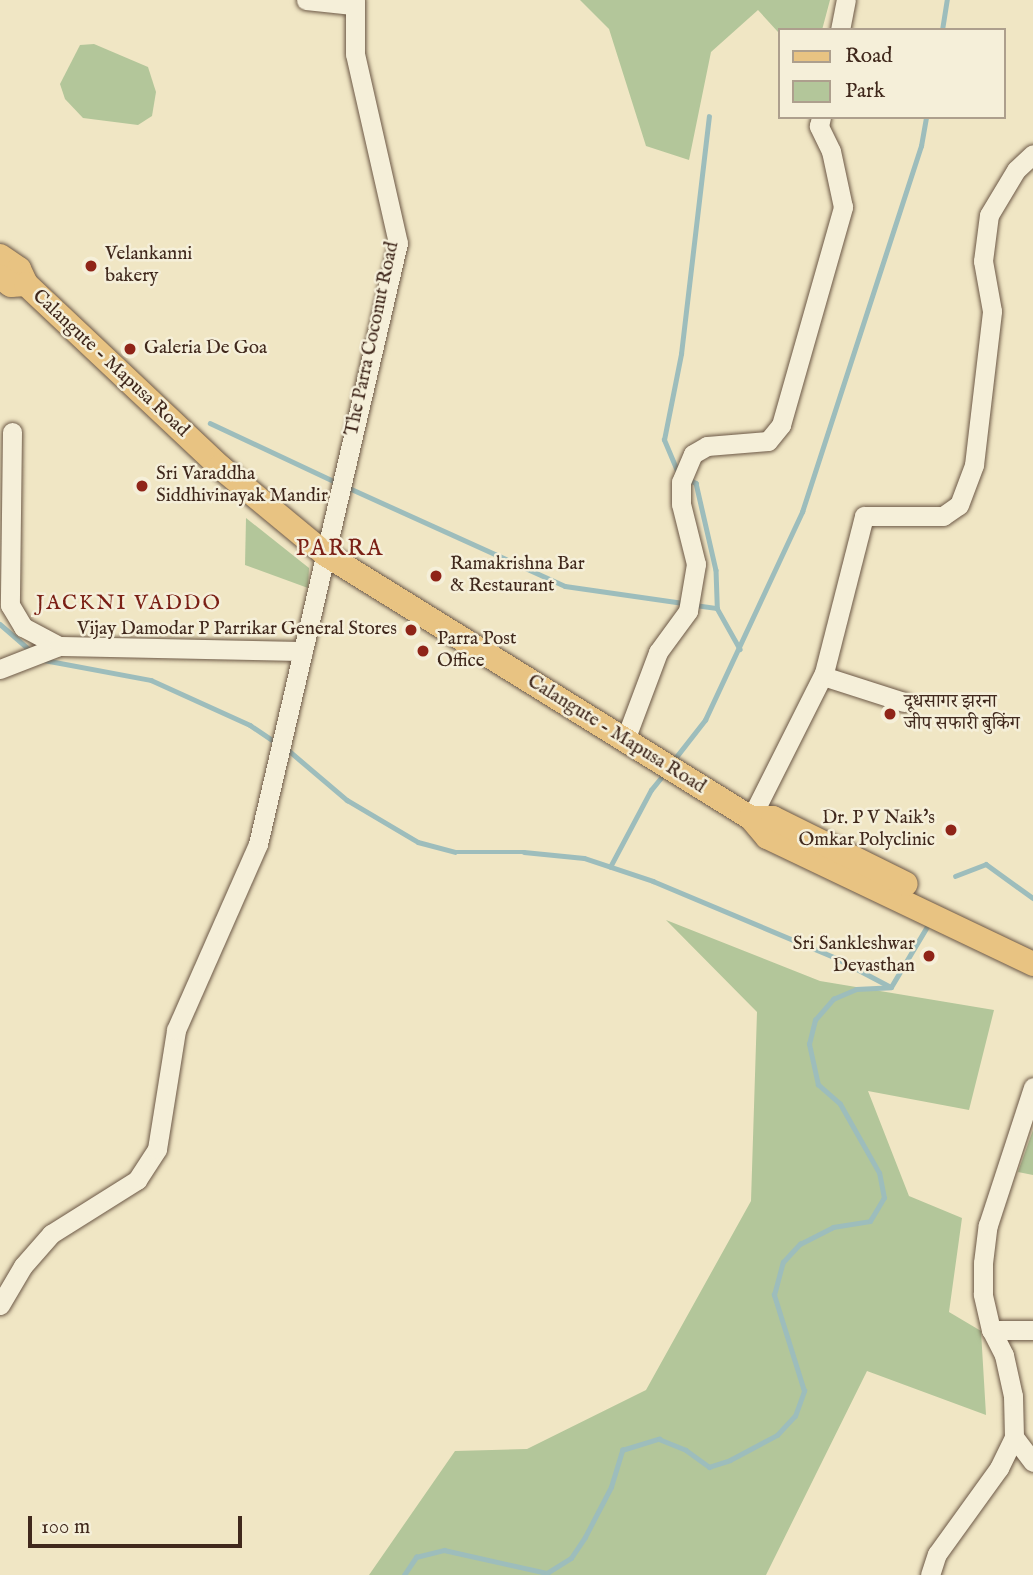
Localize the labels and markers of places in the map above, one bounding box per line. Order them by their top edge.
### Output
place label: Velankanni bakery [105,244,192,288]
marker: Velankanni bakery [83,258,99,274]
place label: Galeria De Goa [144,338,267,360]
marker: Galeria De Goa [122,341,138,357]
place label: Sri Varaddha Siddhivinayak Mandir [156,464,328,508]
marker: Sri Varaddha Siddhivinayak Mandir [134,478,150,494]
place label: Ramakrishna Bar & Restaurant [450,554,585,598]
marker: Ramakrishna Bar & Restaurant [428,568,444,584]
place label: Vijay Damodar P Parrikar General Stores [77,619,397,641]
marker: Vijay Damodar P Parrikar General Stores [403,622,419,638]
place label: Parra Post Office [437,629,516,673]
marker: Parra Post Office [415,643,431,659]
place label: दूधसागर झरना जीप सफारी बुकिंग [904,692,1020,736]
marker: दूधसागर झरना जीप सफारी बुकिंग [882,706,898,722]
place label: Dr. P V Naik's Omkar Polyclinic [799,808,935,852]
marker: Dr. P V Naik's Omkar Polyclinic [941,820,961,840]
place label: Sri Sankleshwar Devasthan [793,934,915,978]
marker: Sri Sankleshwar Devasthan [921,948,937,964]

